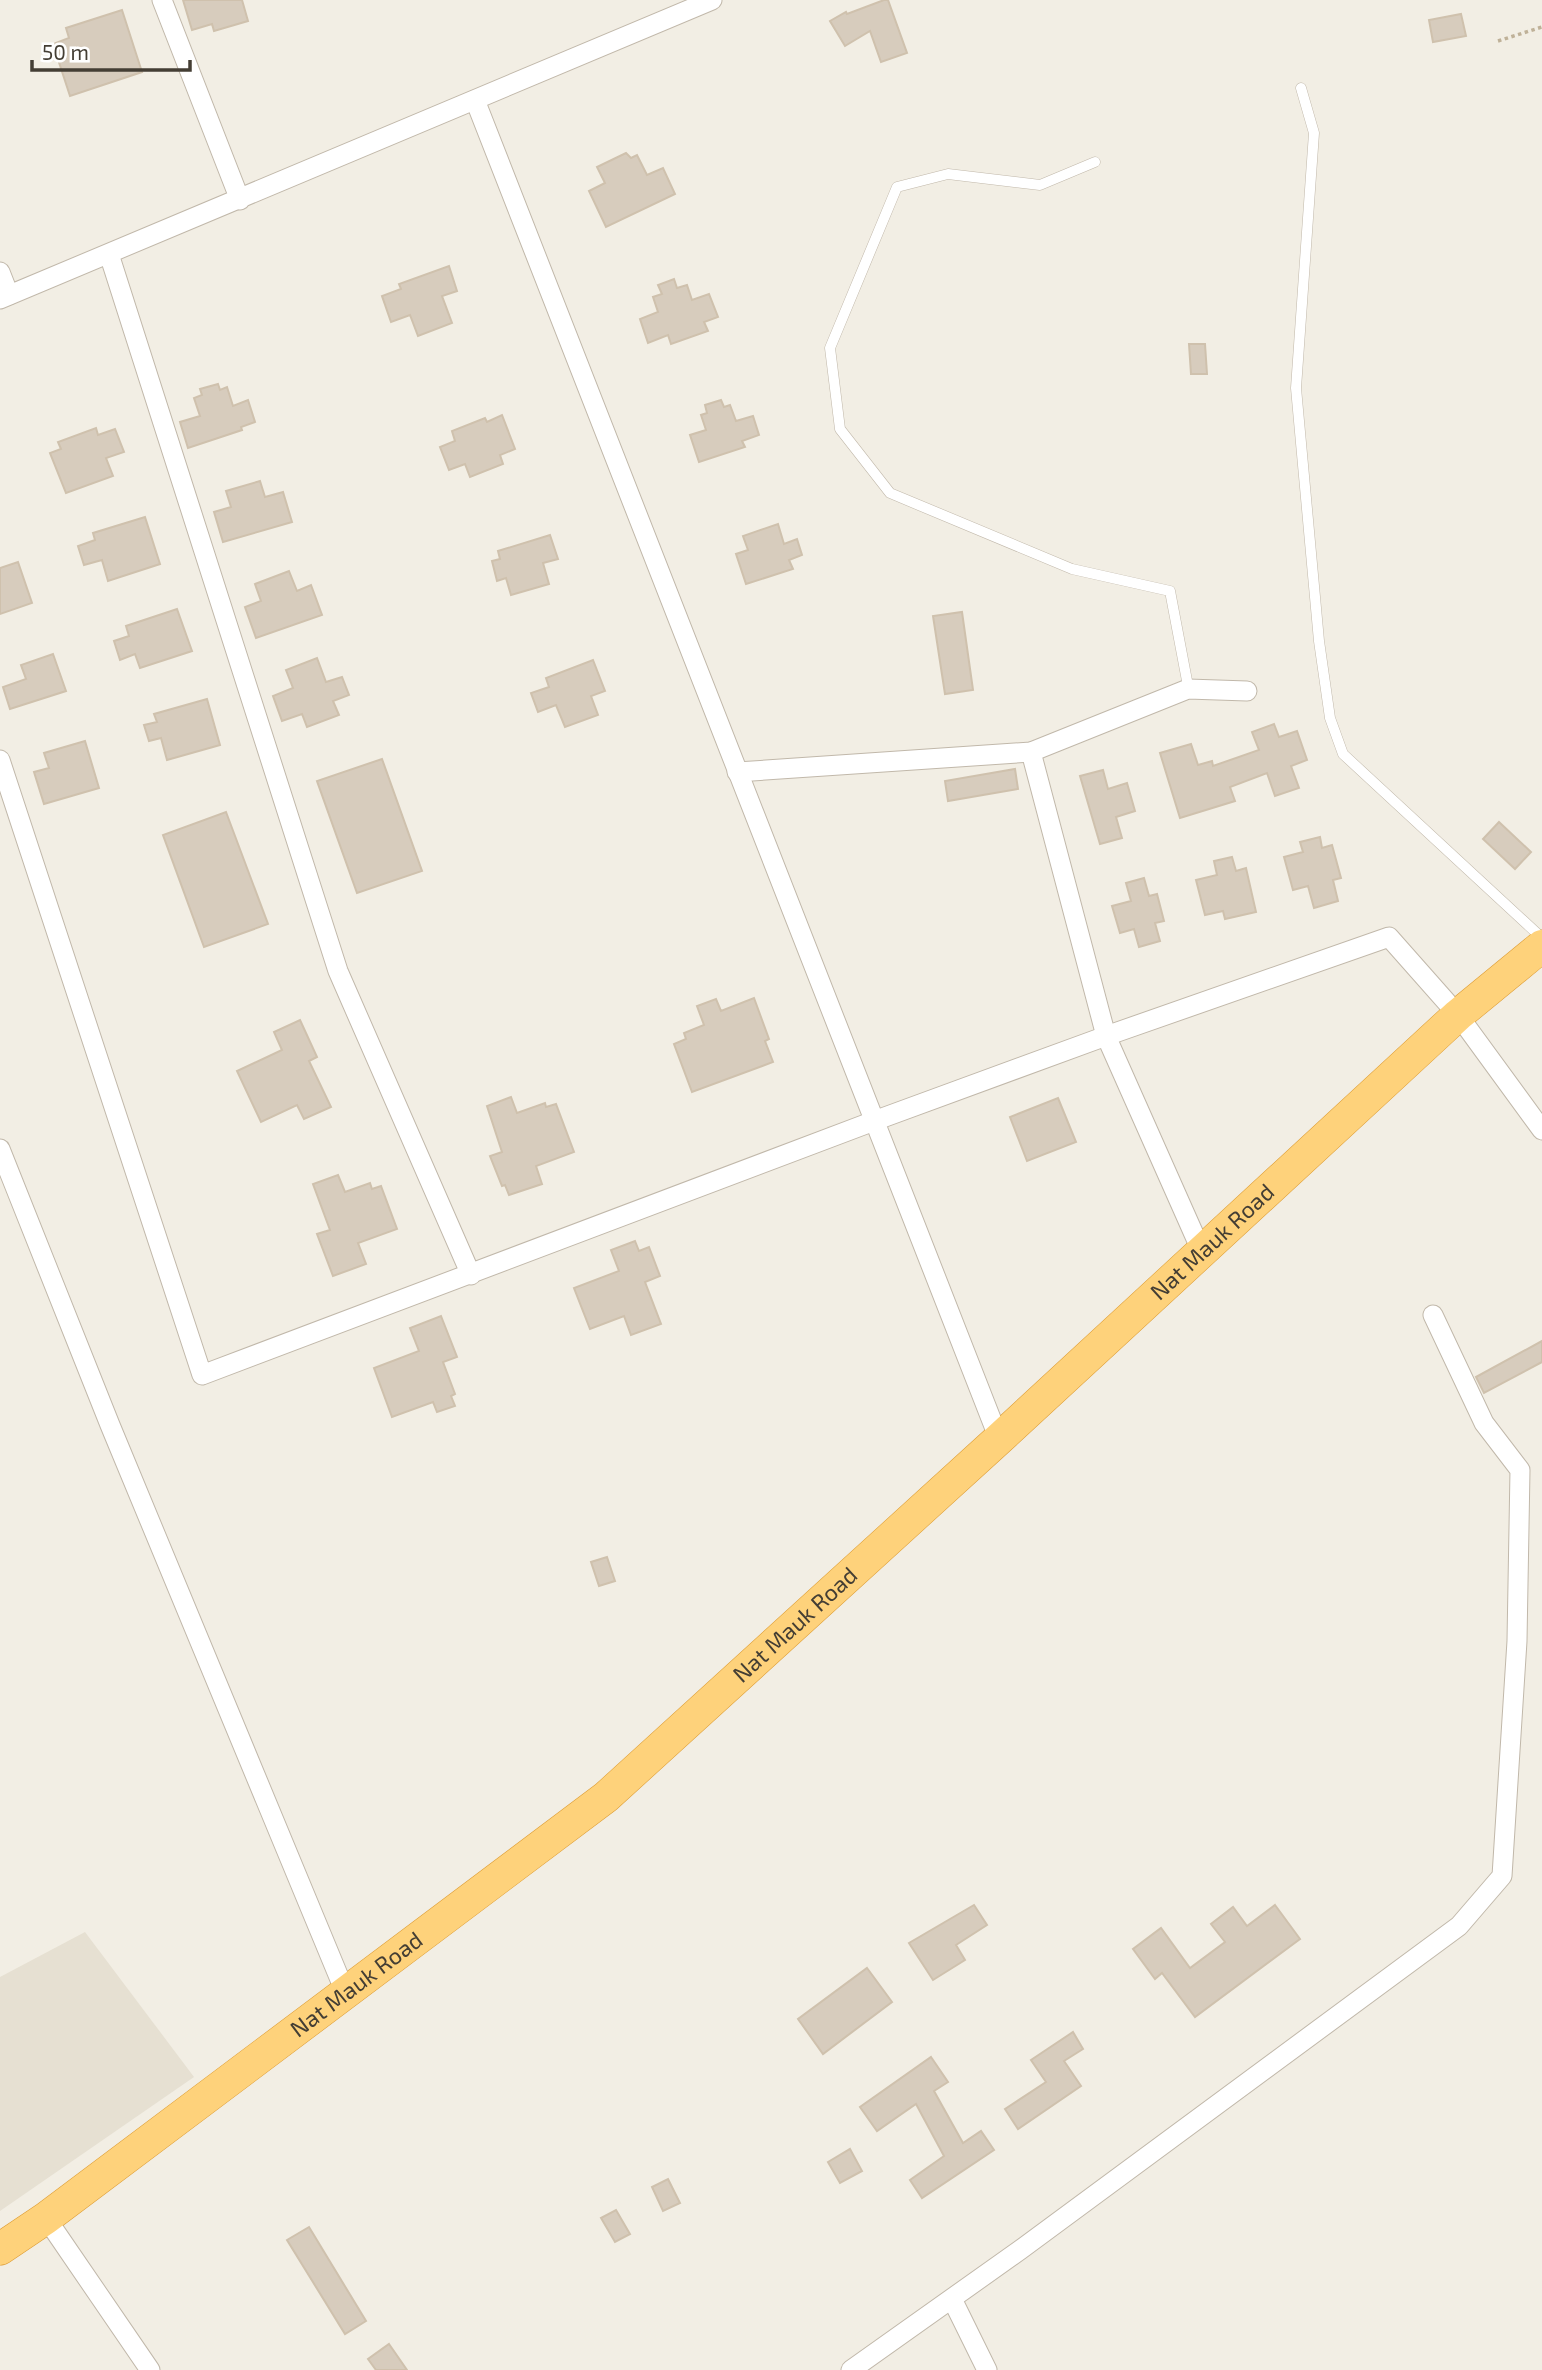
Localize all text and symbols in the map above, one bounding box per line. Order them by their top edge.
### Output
scale bar [32,28,189,72]
text: 50 m [42,39,89,64]
street label: Nat Mauk Road [1144,1177,1279,1305]
street label: Nat Mauk Road [727,1560,862,1688]
street label: Nat Mauk Road [284,1925,428,2042]

